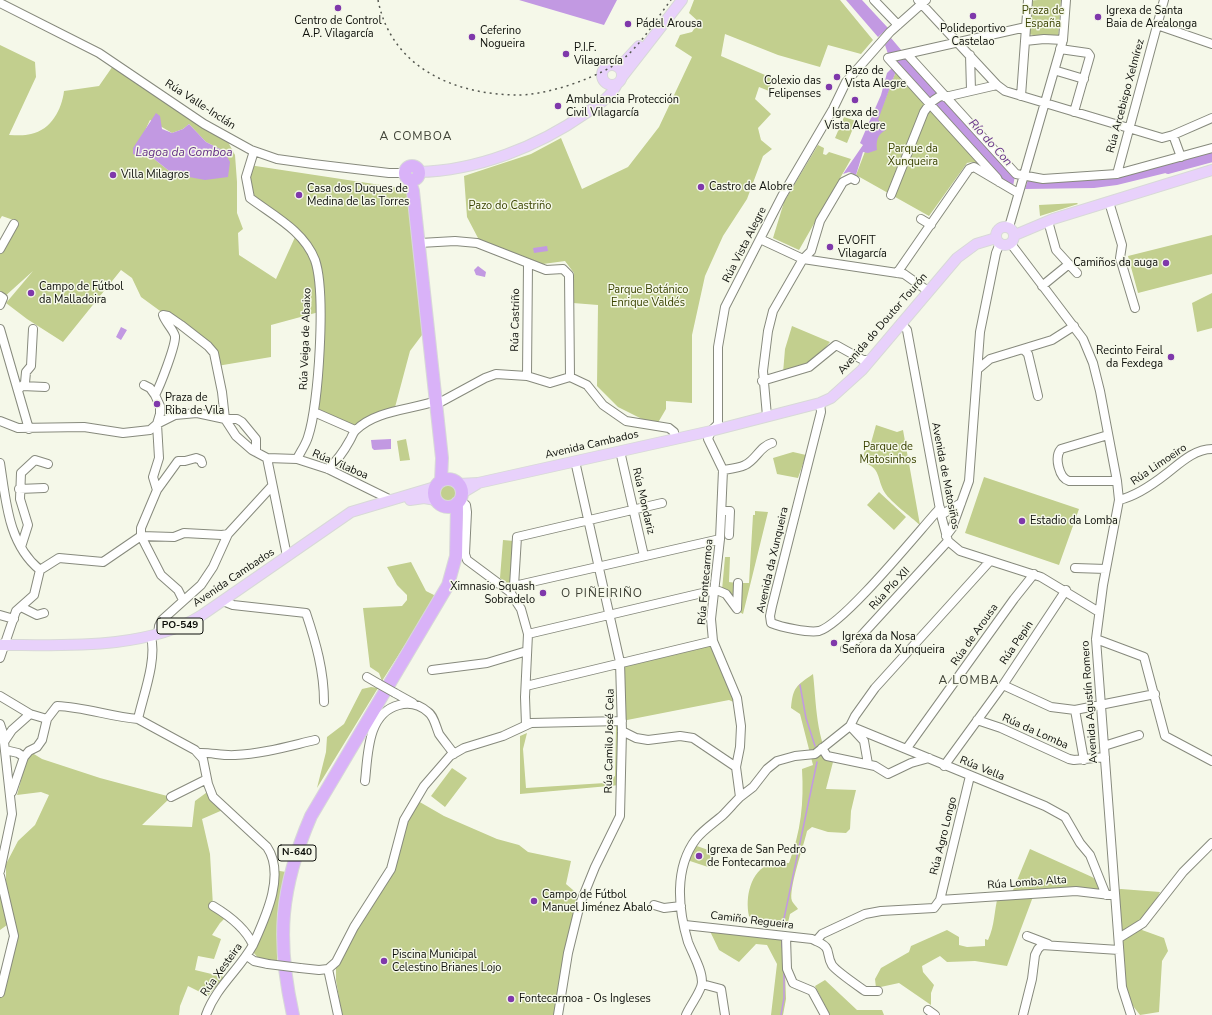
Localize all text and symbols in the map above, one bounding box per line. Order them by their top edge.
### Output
marker: Centro de Control A.P. Vilagarcía [333,3,343,13]
park label: Praza de España [1022,4,1064,30]
place label: Igrexa de Santa Baia de Arealonga [1106,4,1197,30]
marker: Polideportivo Castelao [968,11,978,21]
marker: Igrexa de Santa Baia de Arealonga [1093,12,1103,22]
place label: Centro de Control A.P. Vilagarcía [294,14,382,40]
place label: Pádel Arousa [636,17,702,31]
marker: Pádel Arousa [623,19,633,29]
place label: Polideportivo Castelao [940,22,1006,48]
place label: Ceferino Nogueira [480,24,525,50]
marker: Ceferino Nogueira [467,32,477,42]
street label: Rúa Arcebispo Xelmírez [1104,38,1148,154]
place label: P.I.F. Vilagarcía [574,41,623,67]
marker: P.I.F. Vilagarcía [561,49,571,59]
place label: Pazo de Vista Alegre [845,64,906,90]
marker: Pazo de Vista Alegre [832,72,842,82]
place label: Colexio das Felipenses [764,74,821,100]
street label: Rúa Valle-Inclán [162,77,238,133]
marker: Colexio das Felipenses [824,82,834,92]
place label: Ambulancia Protección Civil Vilagarcía [566,93,679,119]
marker: Igrexa de Vista Alegre [850,95,860,105]
marker: Ambulancia Protección Civil Vilagarcía [553,101,563,111]
place label: Igrexa de Vista Alegre [824,106,886,132]
water label: Río do Con [965,116,1015,170]
district label: A COMBOA [379,130,453,144]
park label: Parque da Xunqueira [888,142,938,168]
water label: Lagoa da Comboa [135,146,233,160]
place label: Villa Milagros [121,168,189,182]
marker: Villa Milagros [108,170,118,180]
place label: Castro de Alobre [709,180,793,194]
place label: Casa dos Duques de Medina de las Torres [307,182,409,208]
marker: Castro de Alobre [696,182,706,192]
marker: Casa dos Duques de Medina de las Torres [294,190,304,200]
park label: Pazo do Castriño [469,199,551,213]
street label: Rúa Vista Alegre [720,205,770,285]
place label: EVOFIT Vilagarcía [838,234,887,260]
marker: EVOFIT Vilagarcía [825,242,835,252]
place label: Camiños da auga [1073,256,1158,270]
marker: Camiños da auga [1161,258,1171,268]
street label: Avenida do Doutor Tourón [835,271,931,377]
place label: Campo de Fútbol da Malladoira [39,280,124,306]
park label: Parque Botánico Enrique Valdés [608,283,688,309]
marker: Campo de Fútbol da Malladoira [26,288,36,298]
street label: Rúa Veiga de Abaixo [298,288,314,390]
street label: Rúa Castriño [509,288,523,352]
place label: Recinto Feiral da Fexdega [1096,344,1163,370]
marker: Recinto Feiral da Fexdega [1166,352,1176,362]
place label: Praza de Riba de Vila [165,391,224,417]
marker: Praza de Riba de Vila [152,399,162,409]
street label: Avenida de Matosiños [928,421,962,531]
street label: Avenida Cambados [544,428,640,462]
park label: Parque de Matosinhos [860,440,916,466]
street label: Rúa Limoeiro [1129,441,1189,489]
street label: Rúa Vilaboa [310,447,370,483]
street label: Rúa Mondariz [629,466,657,536]
street label: Avenida da Xunqueira [754,506,792,614]
place label: Estadio da Lomba [1030,514,1118,528]
marker: Estadio da Lomba [1017,516,1027,526]
street label: Rúa Fontecarmoa [696,538,716,626]
street label: Avenida Cambados [191,546,277,610]
street label: Rúa Pío XII [867,565,913,613]
place label: Ximnasio Squash Sobradelo [450,580,535,606]
district label: O PIÑEIRIÑO [561,587,643,601]
marker: Ximnasio Squash Sobradelo [538,588,548,598]
street label: Rúa de Arousa [949,601,1001,669]
road number: PO-549 [157,618,203,634]
street label: Rúa Pepin [998,619,1036,667]
place label: Igrexa da Nosa Señora da Xunqueira [842,630,945,656]
marker: Igrexa da Nosa Señora da Xunqueira [829,638,839,648]
street label: Avenida Agustín Romero [1079,640,1101,764]
district label: A LOMBA [938,674,1000,688]
street label: Rúa Camilo José Cela [602,688,618,794]
street label: Rúa da Lomba [1000,712,1070,752]
street label: Rúa Vella [958,754,1006,784]
street label: Rúa Agro Longo [928,795,960,877]
place label: Igrexa de San Pedro de Fontecarmoa [707,843,806,869]
road number: N-640 [278,845,316,861]
marker: Igrexa de San Pedro de Fontecarmoa [694,851,704,861]
street label: Rúa Lomba Alta [987,874,1067,892]
place label: Campo de Fútbol Manuel Jiménez Abalo [542,888,653,914]
marker: Campo de Fútbol Manuel Jiménez Abalo [529,896,539,906]
street label: Camiño Regueira [709,909,795,933]
street label: Rúa Xesteira [198,941,246,999]
place label: Piscina Municipal Celestino Brianes Lojo [392,948,501,974]
marker: Piscina Municipal Celestino Brianes Lojo [379,956,389,966]
place label: Fontecarmoa - Os Ingleses [519,992,651,1006]
marker: Fontecarmoa - Os Ingleses [506,994,516,1004]

